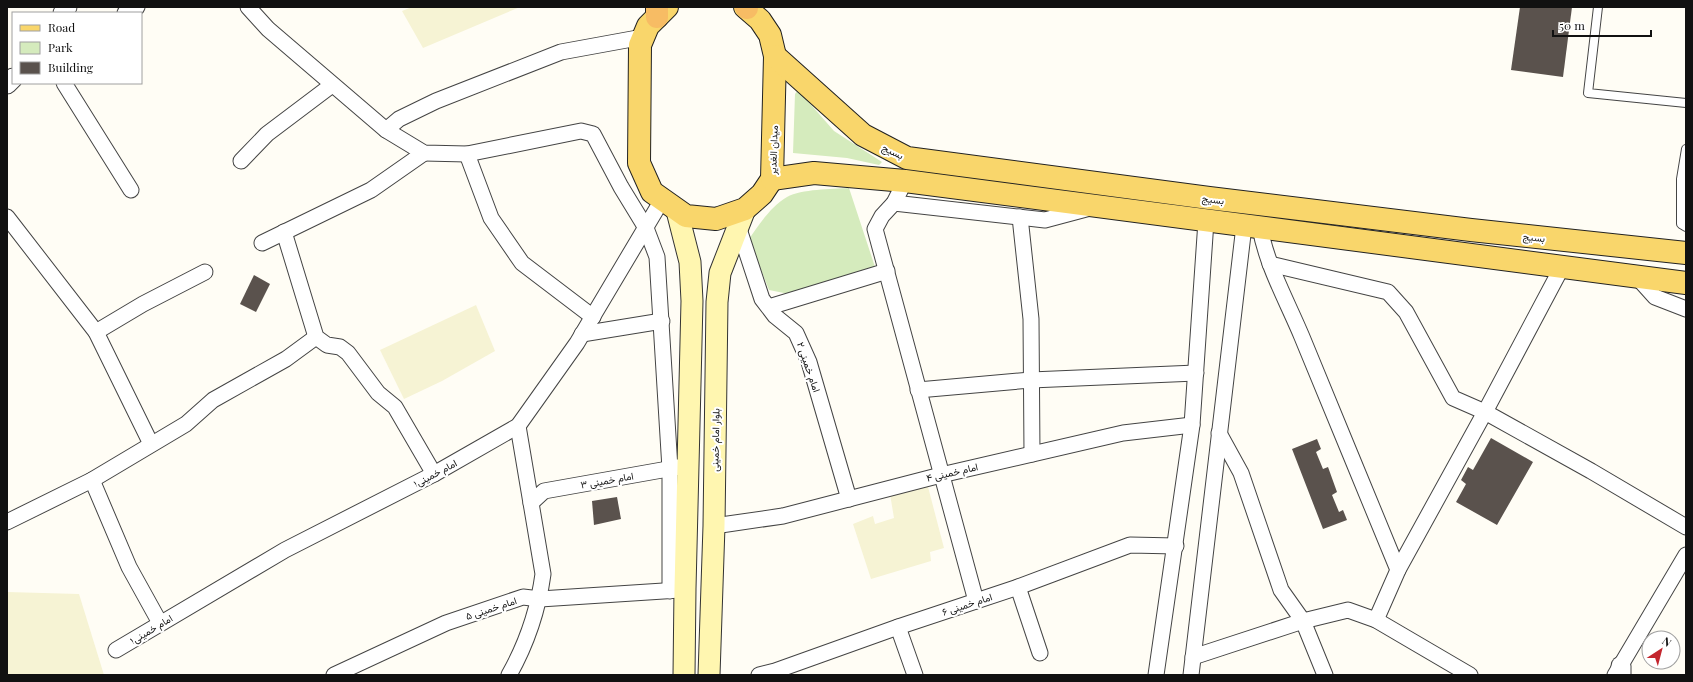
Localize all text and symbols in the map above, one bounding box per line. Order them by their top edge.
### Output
legend [12,12,142,84]
scale bar [1553,12,1651,38]
text: 50 m [1559,17,1585,33]
text: Road [48,19,75,35]
text: Park [48,39,73,55]
text: Building [48,59,94,75]
street label: میدان الغدیر [765,125,781,176]
street label: بسیج [880,140,906,162]
street label: بسیج [1201,191,1225,207]
street label: بسیج [1522,229,1546,245]
street label: امام خمینی ۲ [794,340,824,394]
street label: بلوار امام خمینی [707,408,723,472]
street label: امام خمینی۱ [411,456,459,490]
street label: امام خمینی ۴ [925,459,979,485]
street label: امام خمینی ۳ [579,468,635,492]
street label: امام خمینی ۶ [940,589,994,619]
street label: امام خمینی ۵ [464,593,518,623]
street label: امام خمینی۱ [127,611,175,647]
north arrow [1641,630,1681,670]
text: N [1660,633,1675,650]

